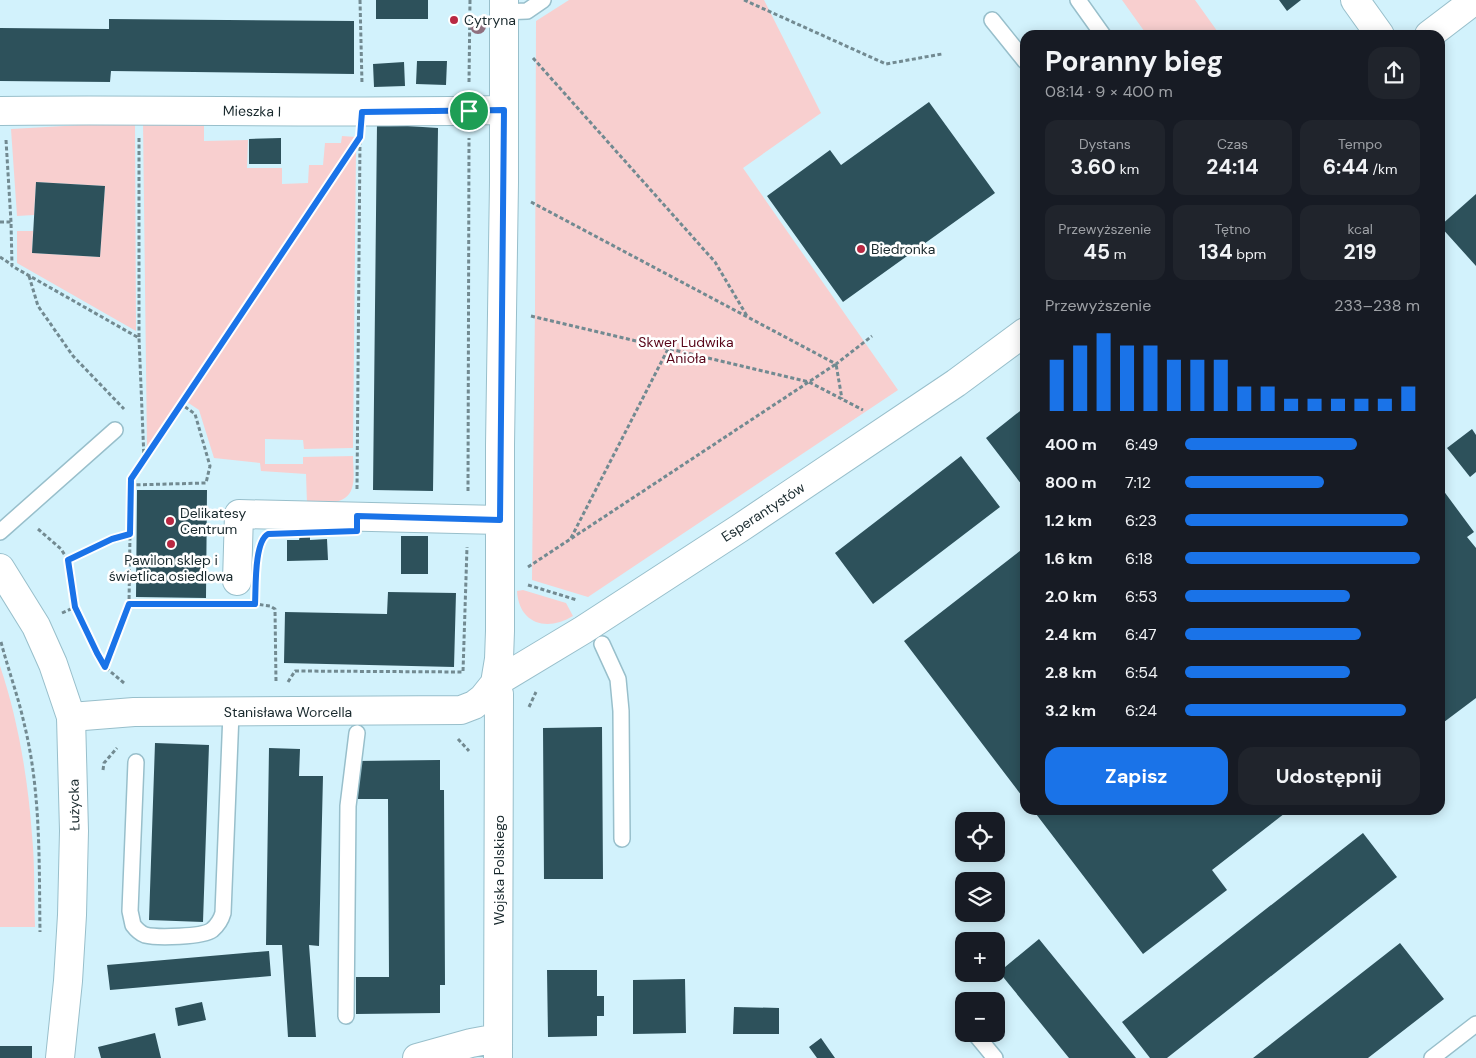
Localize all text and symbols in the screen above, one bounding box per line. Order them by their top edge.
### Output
place label: Cytryna [464,11,516,29]
marker: Cytryna [448,14,460,26]
text: Poranny bieg [1045,43,1223,80]
button: share [1368,47,1420,99]
text: 08:14 · 9 × 400 m [1045,81,1173,102]
pin [448,90,490,132]
icon: arrive [455,97,483,125]
street label: Mieszka I [223,101,281,121]
text: Dystans [1079,135,1131,153]
text: Czas [1217,135,1248,153]
text: Tempo [1338,135,1382,153]
text: 3.60 [1070,153,1116,181]
text: 24:14 [1206,153,1259,181]
text: 6:44 [1323,153,1369,181]
text: km [1116,160,1139,178]
text: /km [1369,160,1398,178]
text: Przewyższenie [1058,220,1151,238]
text: Tętno [1214,220,1251,238]
text: kcal [1348,220,1373,238]
text: 45 [1083,238,1110,266]
text: 134 [1199,238,1233,266]
text: 219 [1344,238,1377,266]
place label: Biedronka [871,240,935,258]
marker: Biedronka [855,243,867,255]
text: m [1110,245,1126,263]
text: bpm [1233,245,1266,263]
text: Przewyższenie [1045,295,1151,316]
text: 233–238 m [1334,295,1420,316]
park label: Skwer Ludwika Anioła [638,333,734,367]
text: 400 m [1045,434,1097,455]
text: 6:49 [1125,434,1158,455]
text: 800 m [1045,472,1096,493]
text: 7:12 [1125,472,1151,493]
street label: Esperantystów [718,478,808,546]
place label: Delikatesy Centrum [180,504,246,538]
text: 1.2 km [1045,510,1092,531]
text: 6:23 [1125,510,1157,531]
marker: Delikatesy Centrum [164,515,176,527]
marker: Pawilon sklep i świetlica osiedlowa [165,538,177,550]
text: 1.6 km [1045,548,1093,569]
text: 6:18 [1125,548,1153,569]
place label: Pawilon sklep i świetlica osiedlowa [109,551,233,585]
text: 2.0 km [1045,586,1097,607]
text: 6:53 [1125,586,1158,607]
text: 2.4 km [1045,624,1097,645]
text: 6:47 [1125,624,1157,645]
text: 2.8 km [1045,662,1096,683]
text: 6:54 [1125,662,1158,683]
text: 3.2 km [1045,700,1096,721]
text: 6:24 [1125,700,1157,721]
street label: Stanisława Worcella [224,703,352,721]
button: Zapisz [1045,747,1228,805]
button: Udostępnij [1238,747,1420,805]
street label: Łużycka [65,779,83,831]
map controls [955,812,1005,1042]
button: locate [955,812,1005,862]
street label: Wojska Polskiego [490,815,508,925]
button: layers [955,872,1005,922]
button: + [955,932,1005,982]
button: − [955,992,1005,1042]

